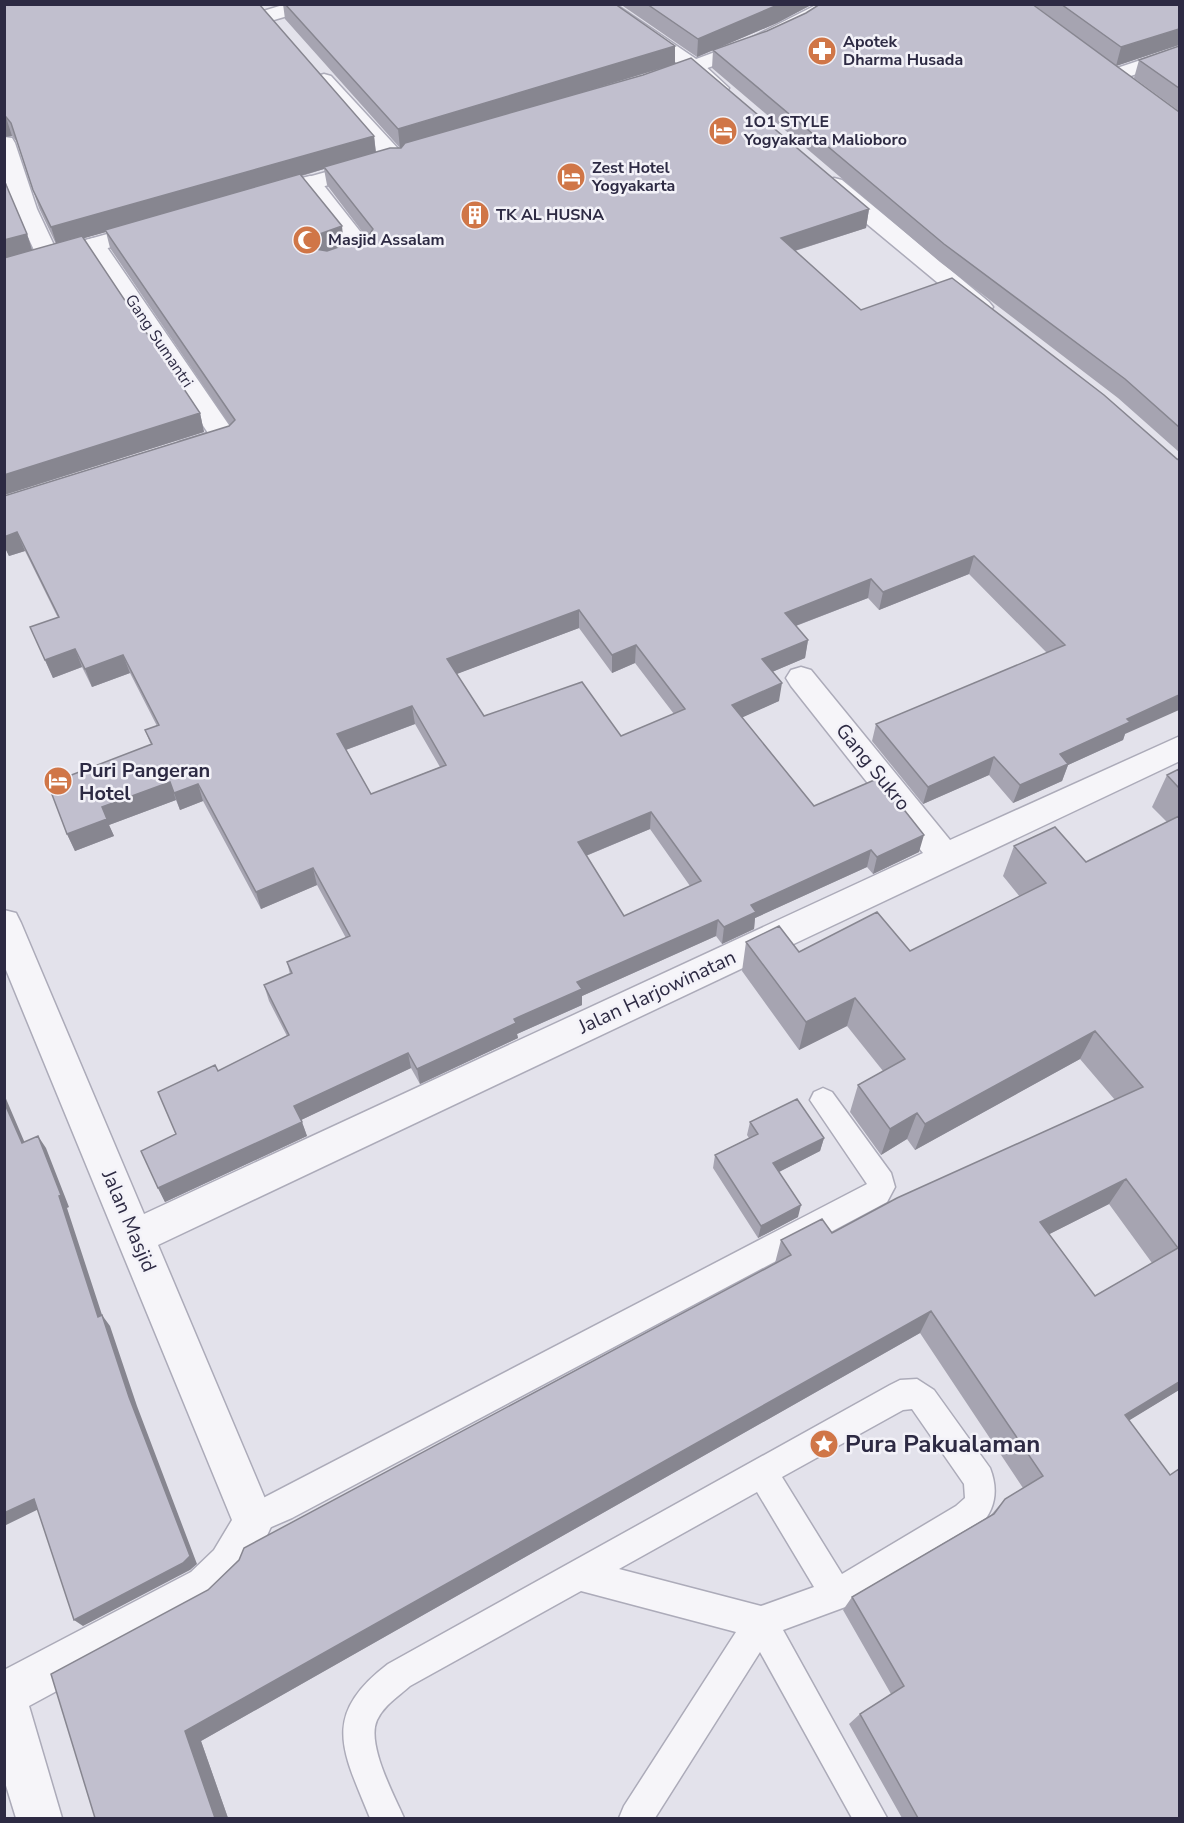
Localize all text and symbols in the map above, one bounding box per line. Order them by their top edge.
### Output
place label: Apotek Dharma Husada [843,31,963,71]
pharmacy icon: Apotek Dharma Husada [806,35,838,67]
place label: 1O1 STYLE Yogyakarta Malioboro [743,111,907,151]
hotel icon: 1O1 STYLE Yogyakarta Malioboro [707,115,739,147]
place label: Zest Hotel Yogyakarta [591,157,675,197]
hotel icon: Zest Hotel Yogyakarta [555,161,587,193]
building icon: TK AL HUSNA [459,199,491,231]
place label: TK AL HUSNA [496,204,604,226]
mosque icon: Masjid Assalam [291,224,323,256]
place label: Masjid Assalam [328,229,445,251]
street label: Gang Sumantri [120,290,198,392]
street label: Gang Sukro [829,718,917,816]
place label: Puri Pangeran Hotel [79,757,210,807]
hotel icon: Puri Pangeran Hotel [42,765,74,797]
street label: Jalan Harjowinatan [573,944,740,1041]
street label: Jalan Masjid [95,1165,163,1276]
place icon: Pura Pakualaman [808,1428,840,1460]
place label: Pura Pakualaman [845,1428,1040,1460]

